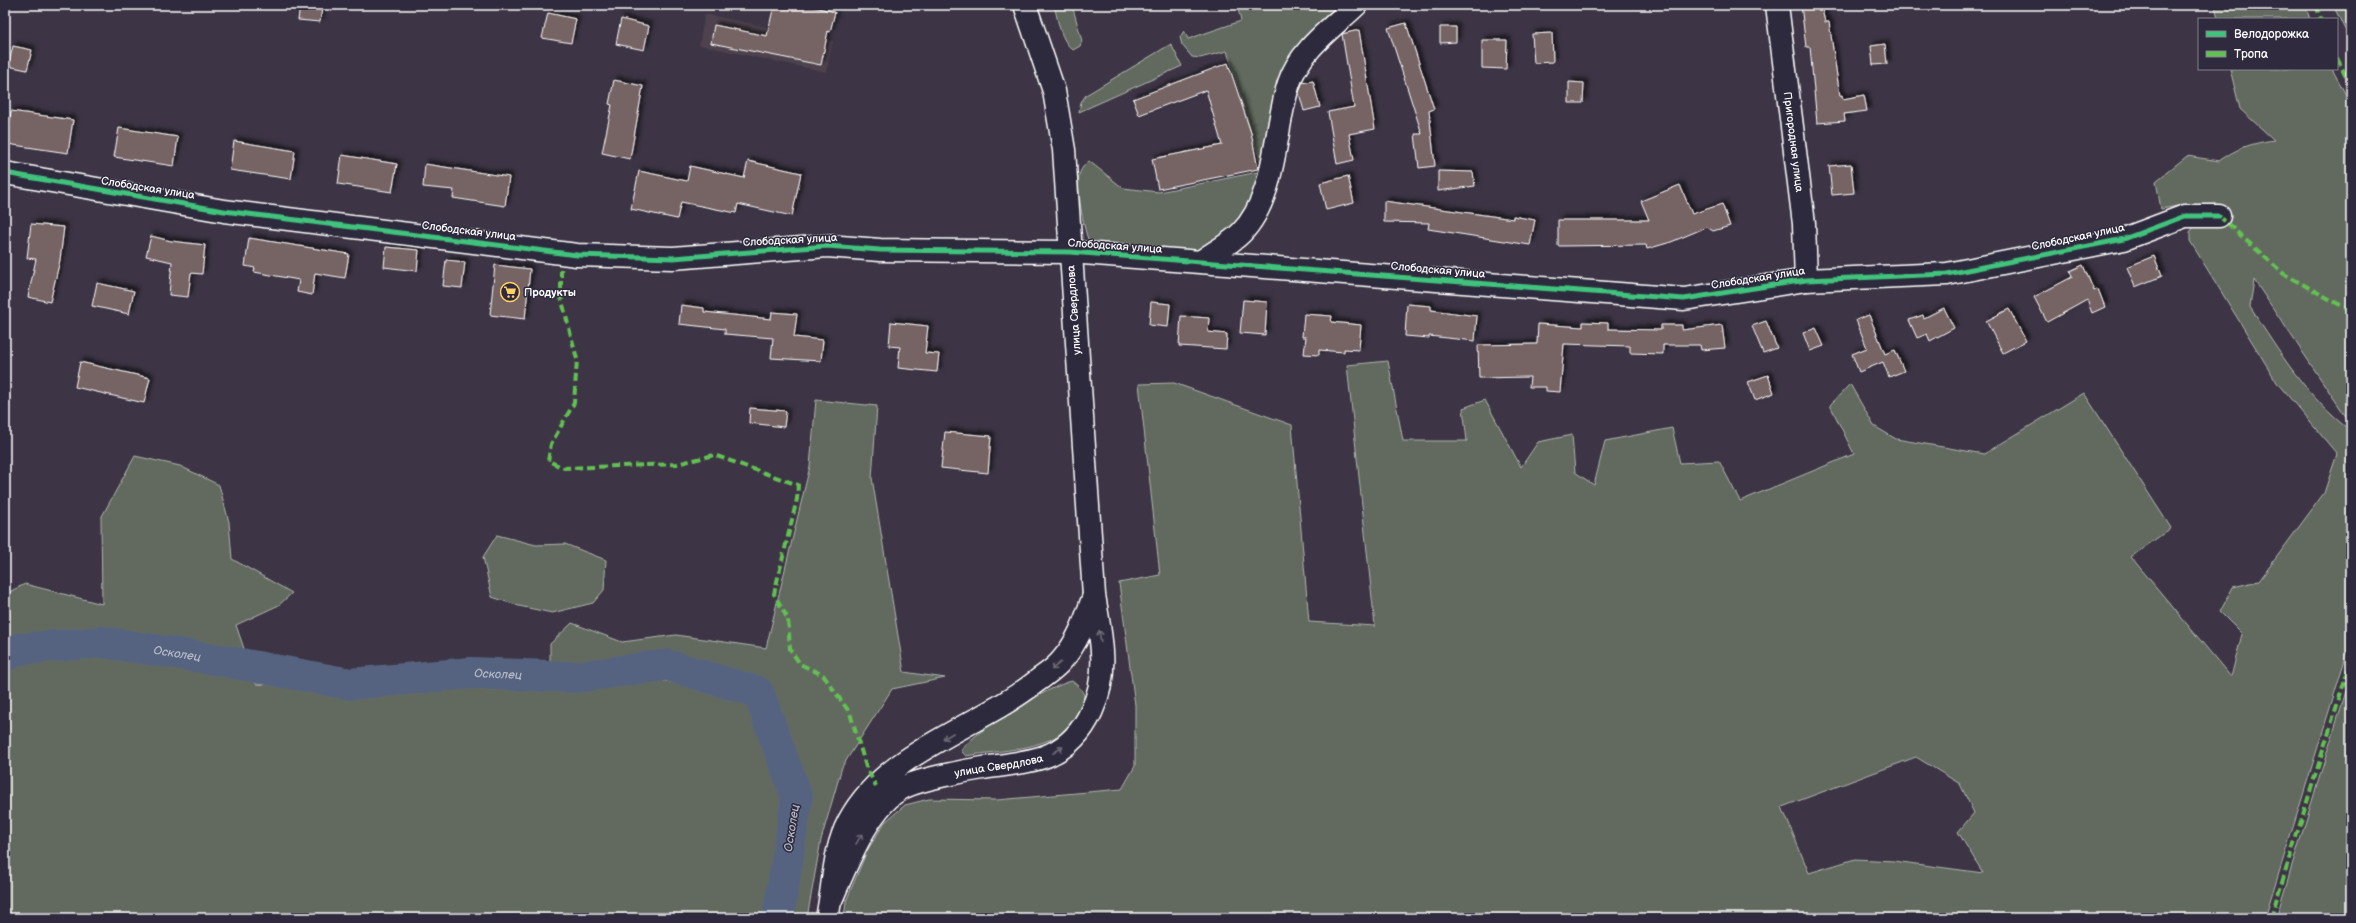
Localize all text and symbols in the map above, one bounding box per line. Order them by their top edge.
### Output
legend [2198,18,2338,70]
text: Велодорожка [2234,27,2309,42]
text: Тропа [2234,47,2268,62]
street label: Пригородная улица [1781,91,1807,193]
street label: Слободская улица [100,174,196,202]
street label: Слободская улица [421,219,517,243]
street label: Слободская улица [2030,221,2126,253]
street label: Слободская улица [742,231,838,249]
street label: Слободская улица [1067,236,1163,256]
street label: Слободская улица [1390,259,1486,281]
street label: улица Свердлова [1064,264,1084,355]
street label: Слободская улица [1710,264,1806,292]
supermarket icon: Продукты [499,281,521,303]
place label: Продукты [524,286,576,299]
one-way arrow [1096,630,1104,643]
water label: Осколец [152,643,202,665]
one-way arrow [1051,661,1062,670]
water label: Осколец [474,666,522,682]
one-way arrow [942,733,954,741]
one-way arrow [1052,746,1063,754]
street label: улица Свердлова [953,751,1045,779]
water label: Осколец [781,803,803,853]
one-way arrow [856,833,864,845]

